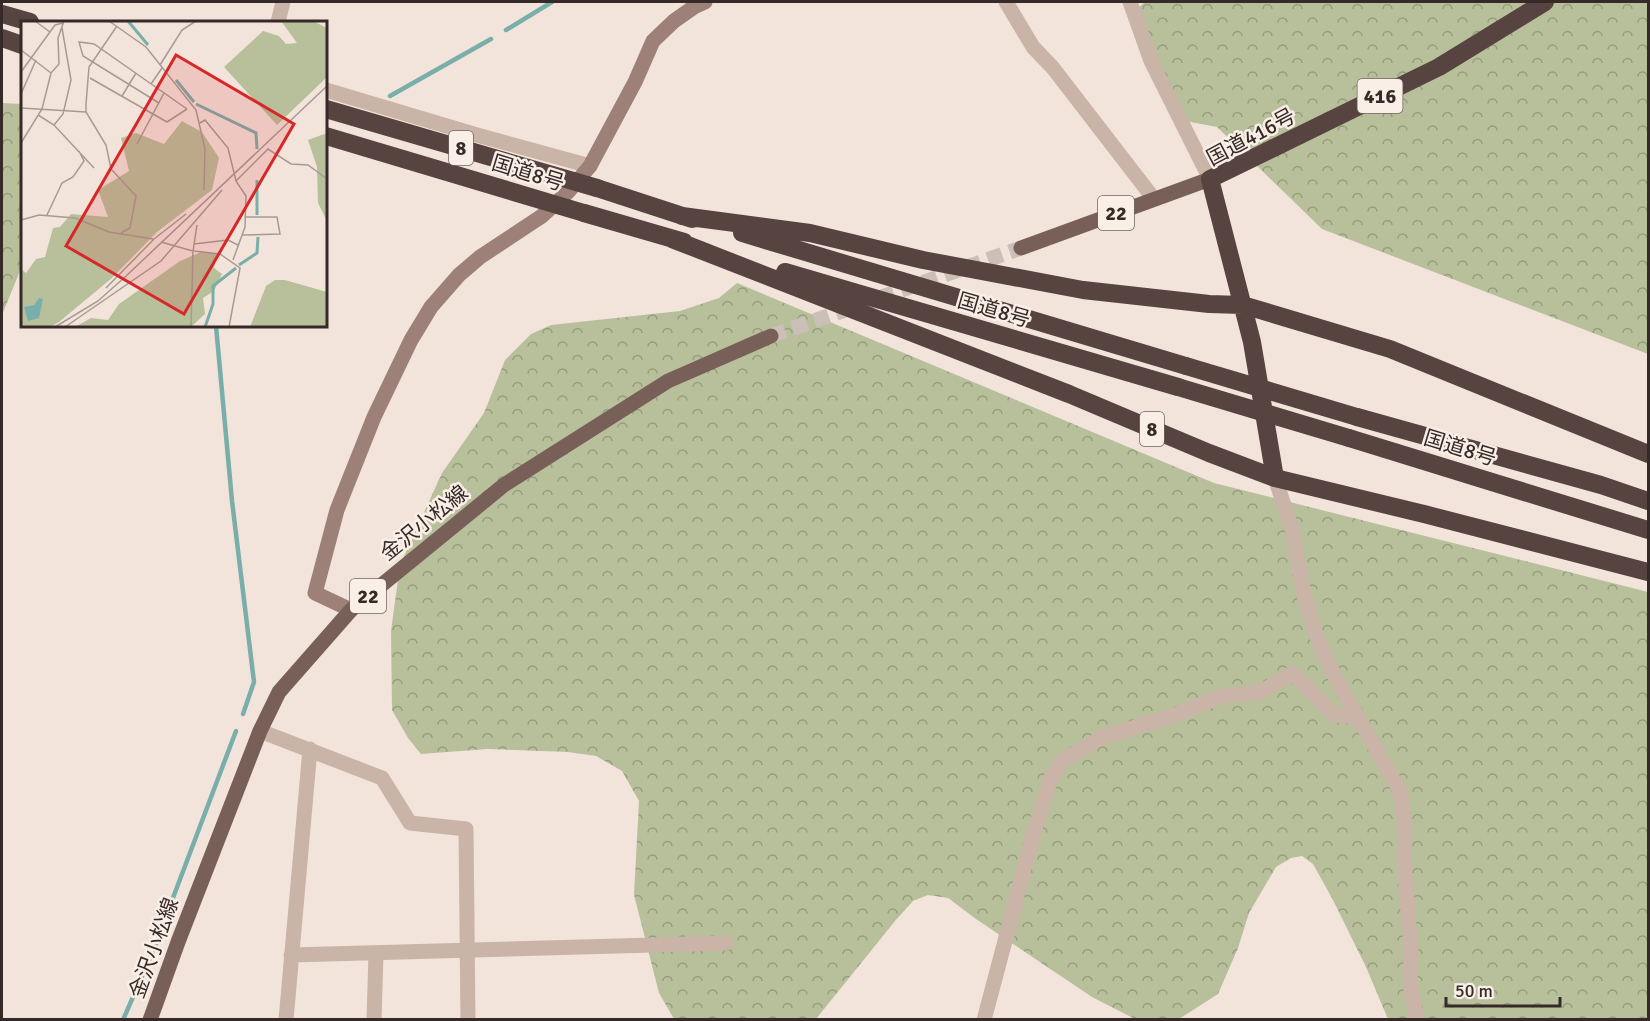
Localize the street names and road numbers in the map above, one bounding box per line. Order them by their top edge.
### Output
road number: 416 [1358,79,1402,113]
street label: 国道416号 [1202,103,1300,171]
road number: 8 [449,131,473,165]
street label: 国道8号 [489,150,567,196]
road number: 22 [1098,196,1134,230]
street label: 国道8号 [955,287,1033,333]
road number: 8 [1140,412,1164,446]
street label: 国道8号 [1421,425,1499,471]
street label: 金沢小松線 [375,480,473,566]
road number: 22 [350,579,386,613]
street label: 金沢小松線 [124,894,184,1002]

